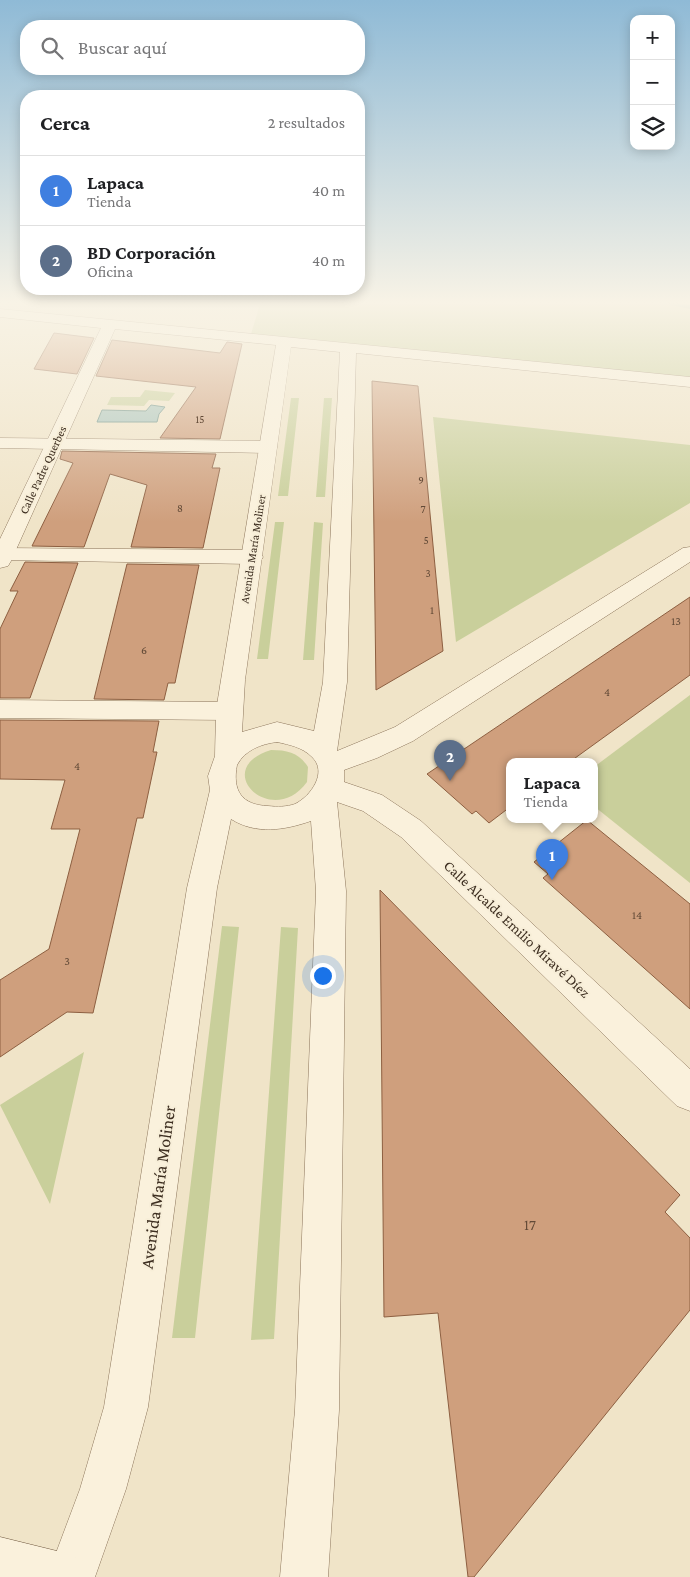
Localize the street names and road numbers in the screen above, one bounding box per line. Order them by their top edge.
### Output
street label: Calle Padre Querbes [16,423,70,516]
street label: Avenida María Moliner [237,493,269,604]
street label: Calle Alcalde Emilio Miravé Díez [441,857,593,1001]
street label: Avenida María Moliner [137,1103,179,1270]

